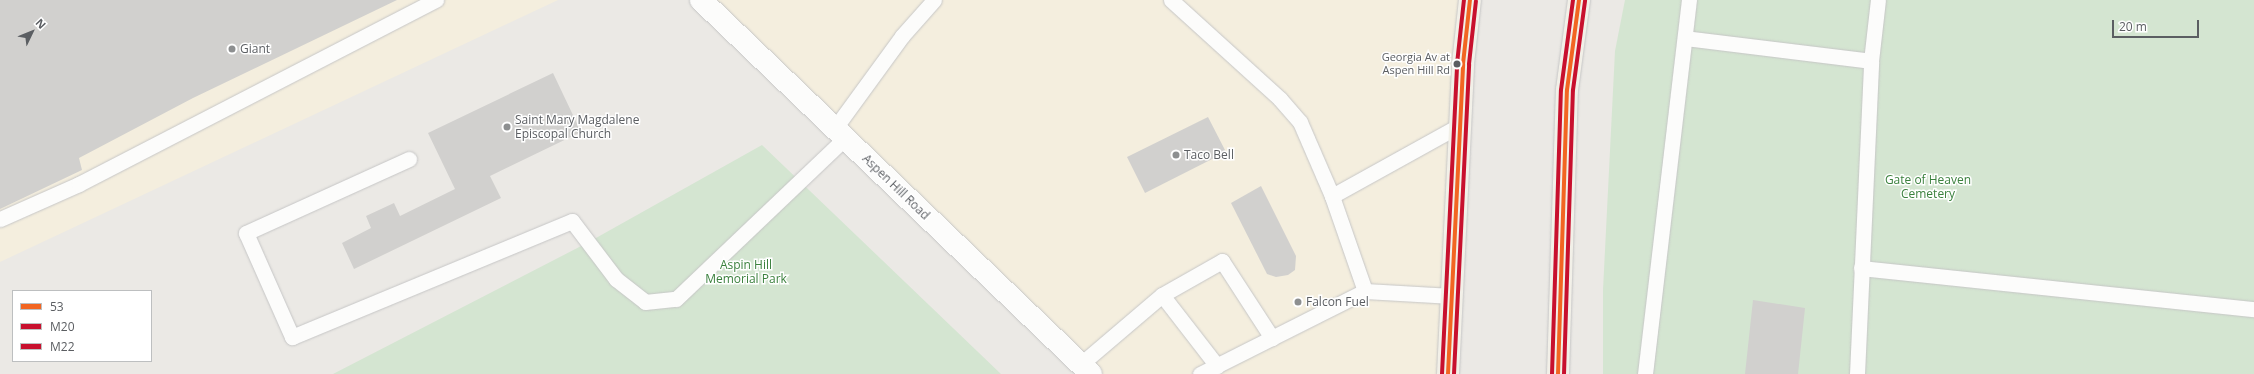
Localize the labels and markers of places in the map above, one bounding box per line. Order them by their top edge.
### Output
place label: Giant [240,42,270,56]
marker: Giant [227,44,237,54]
place label: Georgia Av at Aspen Hill Rd [1382,51,1450,77]
marker: Georgia Av at Aspen Hill Rd [1452,59,1462,69]
place label: Saint Mary Magdalene Episcopal Church [515,113,639,141]
marker: Saint Mary Magdalene Episcopal Church [502,122,512,132]
place label: Taco Bell [1184,148,1234,162]
marker: Taco Bell [1171,150,1181,160]
place label: Falcon Fuel [1306,295,1369,309]
marker: Falcon Fuel [1293,297,1303,307]

